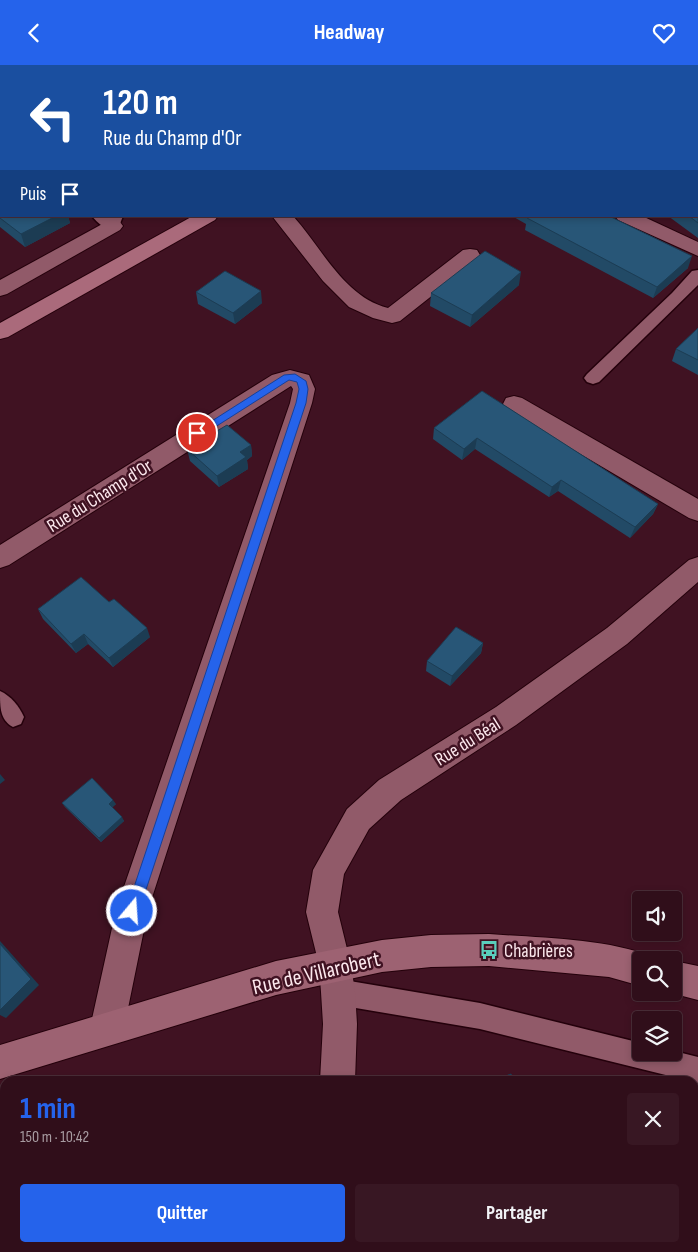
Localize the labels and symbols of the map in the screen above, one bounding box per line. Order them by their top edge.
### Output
pin [176,412,218,454]
street label: Rue du Champ d'Or [43,455,157,538]
street label: Rue du Béal [431,713,505,771]
position arrow [105,884,157,936]
bus stop icon: Chabrières [478,939,500,961]
place label: Chabrières [504,940,573,963]
street label: Rue de Villarobert [250,946,383,1001]

